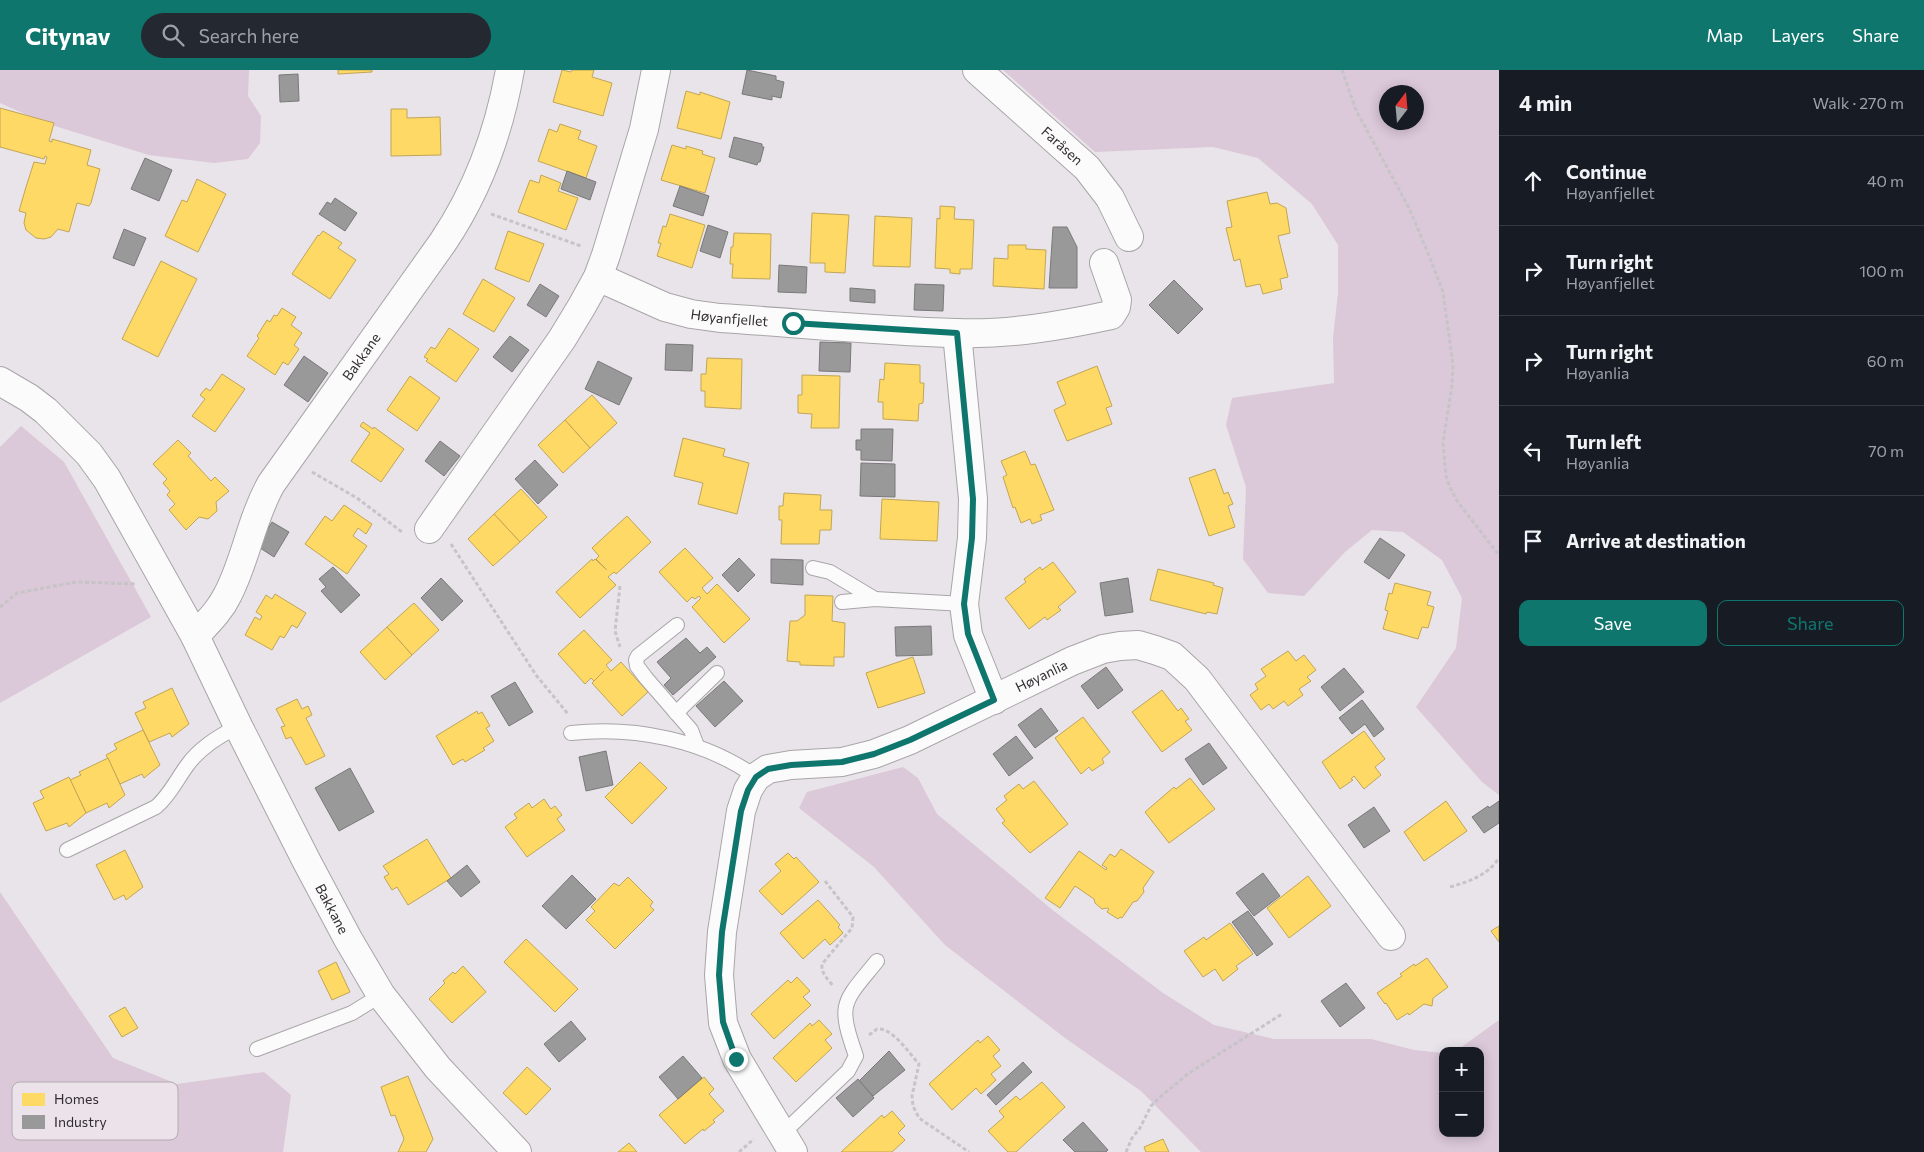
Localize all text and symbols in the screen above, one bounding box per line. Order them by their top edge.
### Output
search box [141,13,491,58]
text: Citynav [25,21,111,50]
icon: search [159,21,187,49]
text: Search here [199,24,299,47]
text: Map [1706,24,1743,46]
text: Layers [1771,24,1824,46]
text: Share [1852,24,1899,46]
north arrow [1379,85,1424,130]
text: 4 min [1519,90,1572,115]
text: Walk · 270 m [1813,93,1904,112]
street label: Faråsen [1038,123,1087,168]
text: Continue [1566,160,1646,183]
icon: ahead [1519,167,1547,195]
text: 40 m [1867,171,1904,190]
text: Høyanfjellet [1566,183,1655,202]
text: Turn right [1566,250,1653,273]
icon: right [1519,257,1547,285]
text: 100 m [1859,261,1904,280]
text: Høyanfjellet [1566,273,1655,292]
street label: Høyanfjellet [690,305,769,329]
route start [782,312,805,335]
street label: Bakkane [338,329,384,384]
text: Turn right [1566,340,1653,363]
icon: right [1519,347,1547,375]
text: 60 m [1867,351,1904,370]
text: Høyanlia [1566,363,1629,382]
text: Turn left [1566,430,1641,453]
icon: left [1519,437,1547,465]
text: 70 m [1868,441,1904,460]
text: Høyanlia [1566,453,1629,472]
icon: arrive [1519,527,1547,555]
text: Arrive at destination [1566,529,1746,552]
button: Save [1519,600,1707,646]
button: Share [1717,600,1904,646]
street label: Høyanlia [1012,656,1070,695]
street label: Bakkane [312,881,353,937]
map controls [1439,1047,1484,1137]
button: + [1439,1047,1484,1092]
route end [725,1048,748,1071]
legend [12,1082,178,1140]
text: Homes [54,1090,99,1107]
button: − [1439,1092,1484,1137]
text: Industry [54,1113,107,1130]

